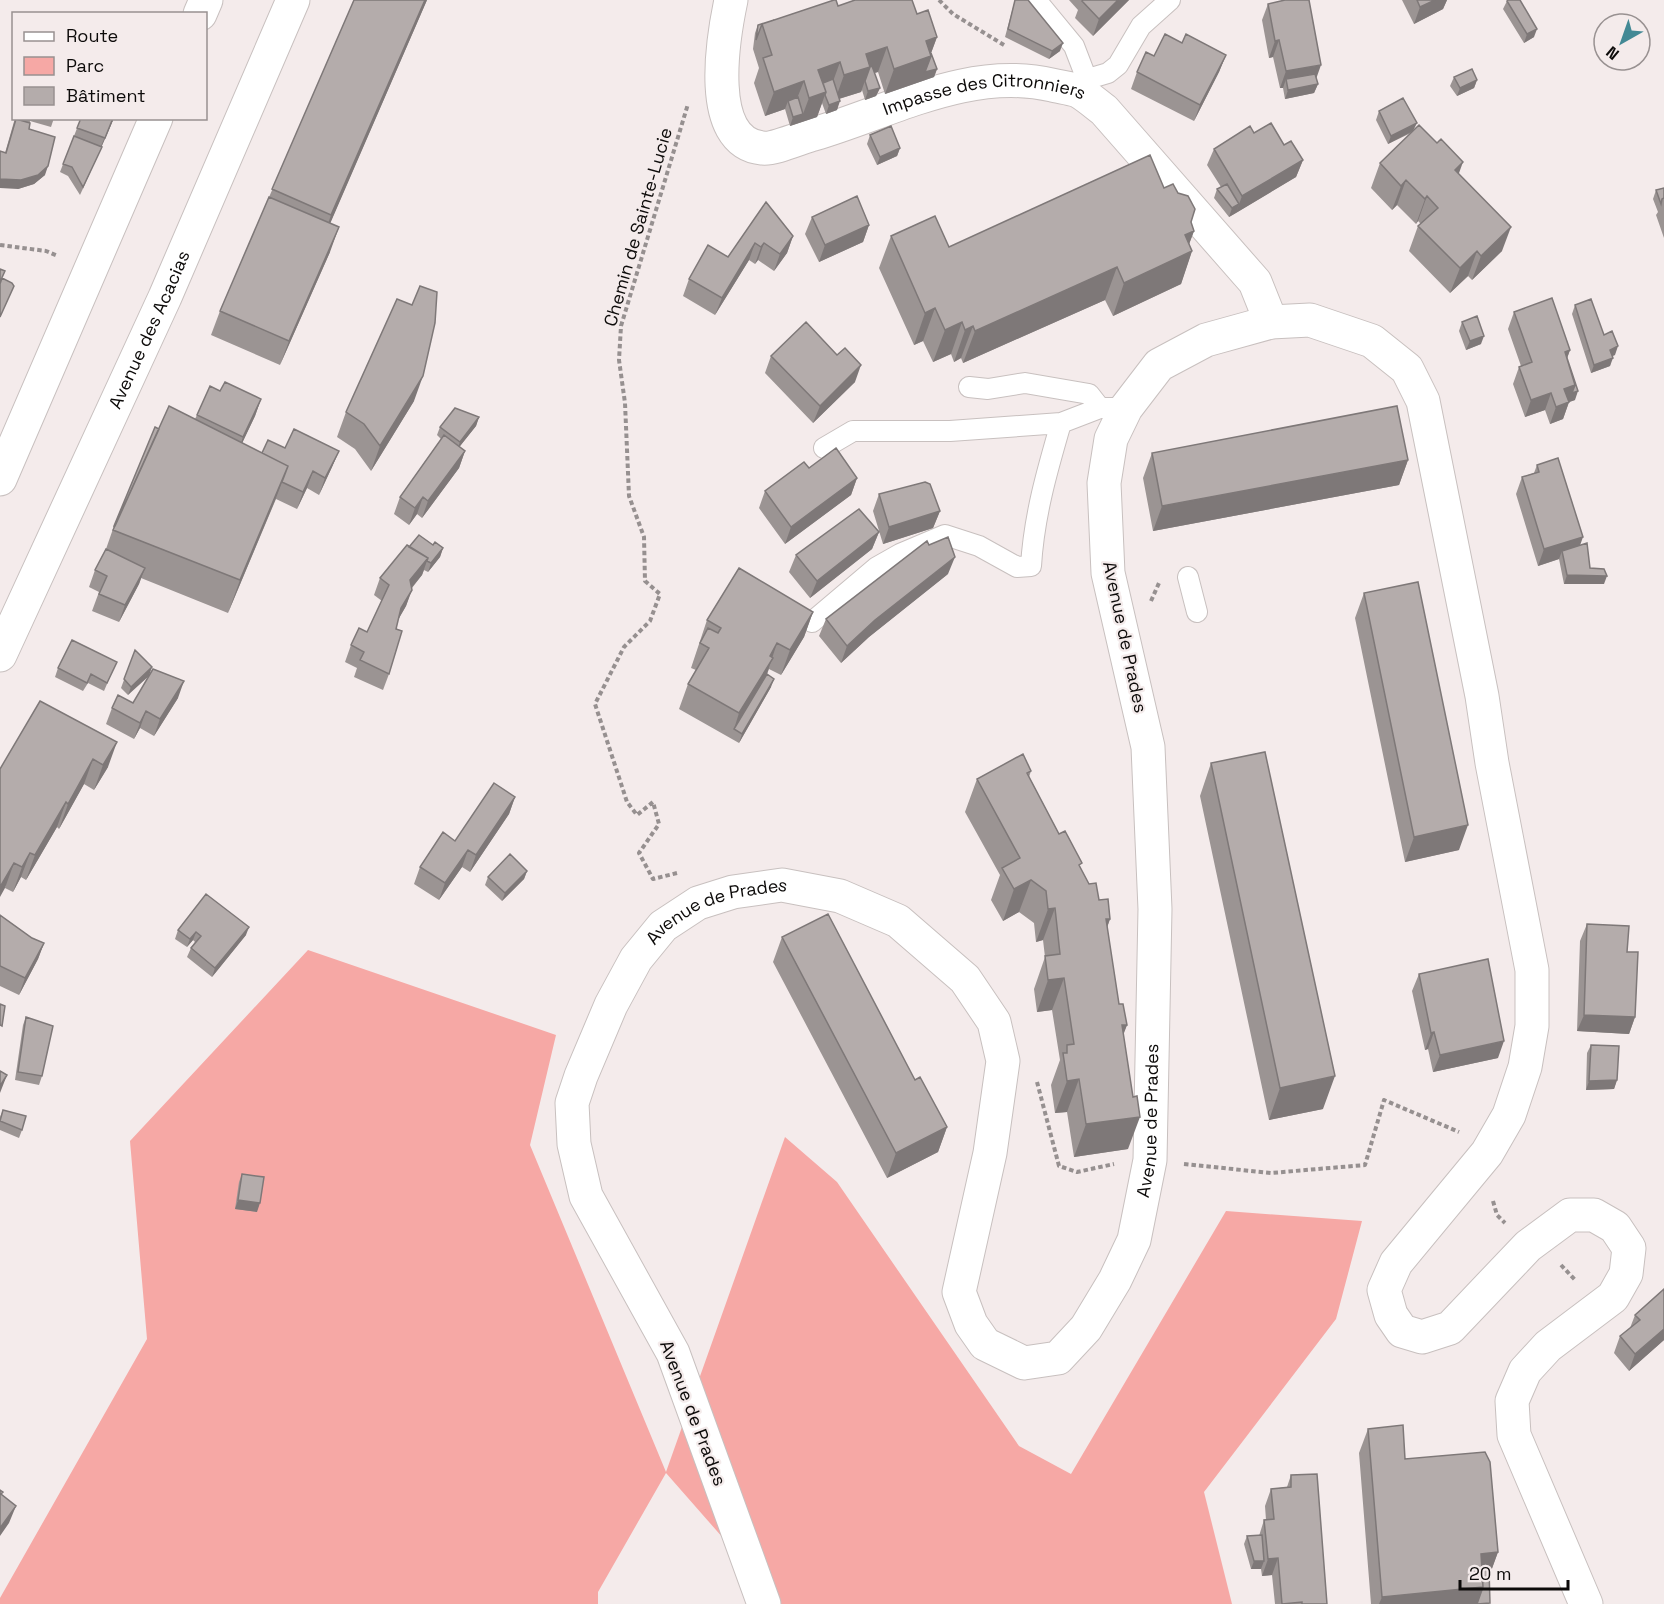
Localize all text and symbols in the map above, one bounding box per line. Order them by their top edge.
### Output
legend [12,12,207,120]
north arrow [1592,12,1652,72]
text: Route [66,24,118,47]
text: N [1602,42,1624,65]
text: Parc [66,54,104,77]
street label: Impasse des Citronniers [879,68,1091,120]
text: Bâtiment [66,84,146,107]
street label: Chemin de Sainte-Lucie [598,125,677,329]
street label: Avenue des Acacias [103,247,195,412]
street label: Avenue de Prades [1098,559,1153,715]
street label: Avenue de Prades [641,872,790,949]
street label: Avenue de Prades [1131,1043,1163,1199]
street label: Avenue de Prades [655,1337,732,1489]
scale bar [1460,1553,1568,1591]
text: 20 m [1469,1562,1512,1585]

